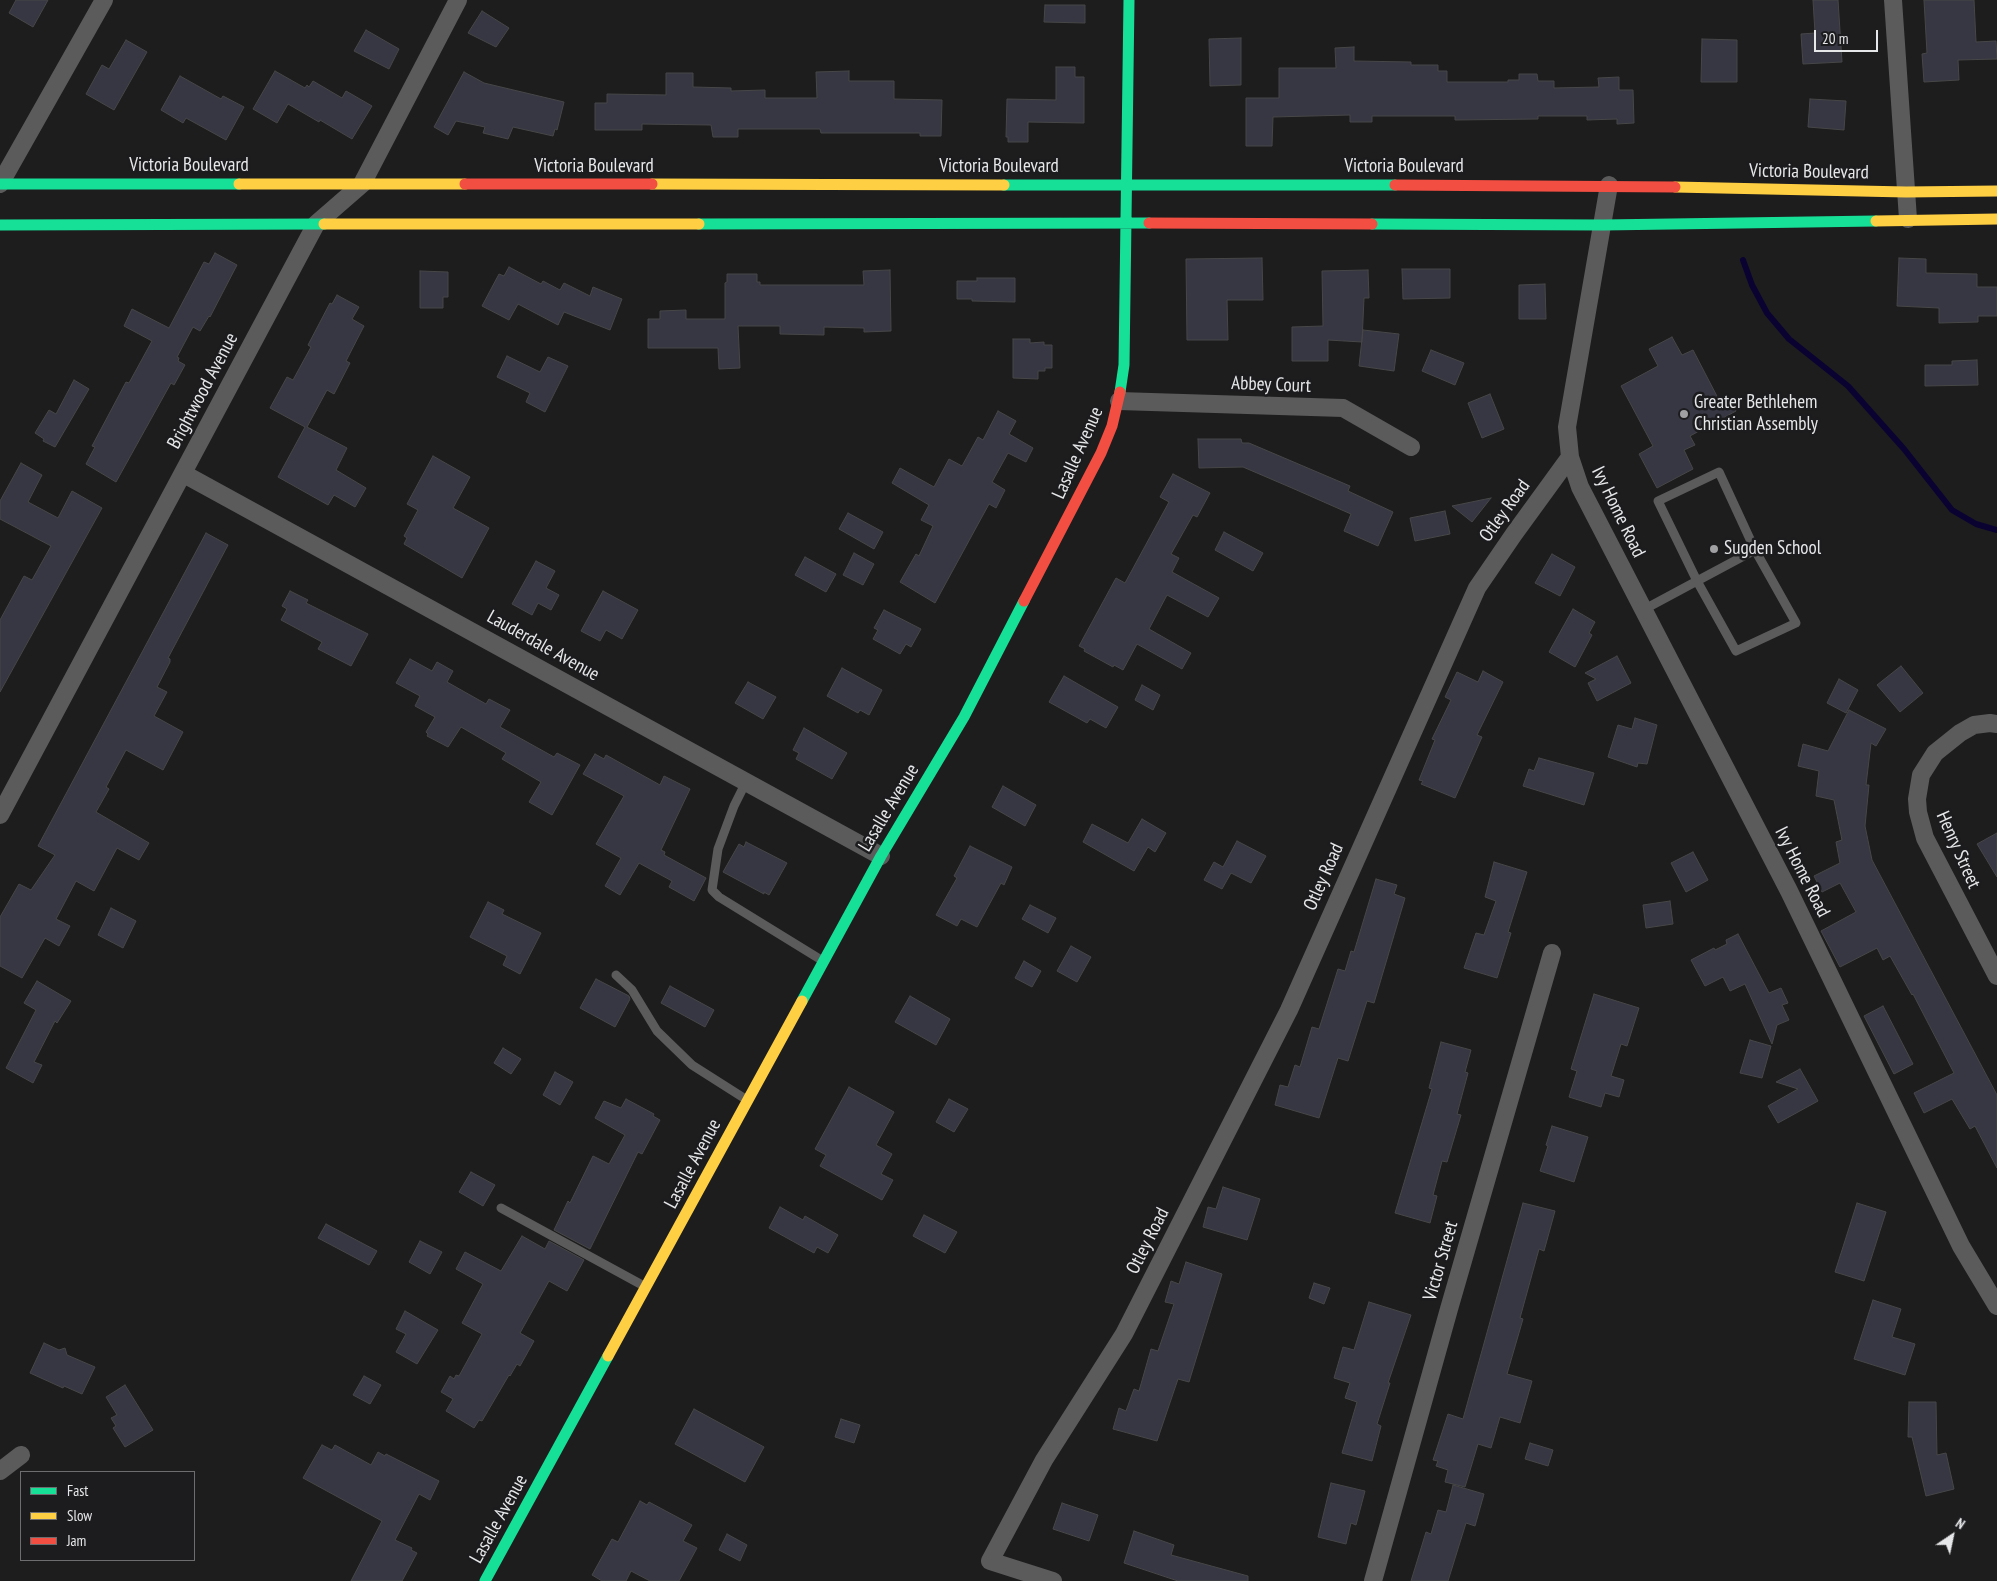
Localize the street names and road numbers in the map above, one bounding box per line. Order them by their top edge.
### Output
street label: Victoria Boulevard [129,155,249,177]
street label: Victoria Boulevard [534,156,654,178]
street label: Victoria Boulevard [939,156,1059,178]
street label: Victoria Boulevard [1344,156,1464,178]
street label: Victoria Boulevard [1749,160,1869,184]
street label: Brightwood Avenue [163,329,243,453]
street label: Abbey Court [1231,372,1311,398]
street label: Lasalle Avenue [1048,404,1108,502]
street label: Ivy Home Road [1586,463,1650,561]
street label: Otley Road [1475,476,1535,546]
street label: Lauderdale Avenue [483,606,603,686]
street label: Lasalle Avenue [854,760,924,856]
street label: Henry Street [1931,808,1985,892]
street label: Ivy Home Road [1770,823,1834,921]
street label: Otley Road [1299,840,1349,914]
street label: Lasalle Avenue [660,1115,726,1213]
street label: Otley Road [1122,1204,1174,1278]
street label: Victor Street [1419,1219,1463,1303]
street label: Lasalle Avenue [465,1471,533,1567]

